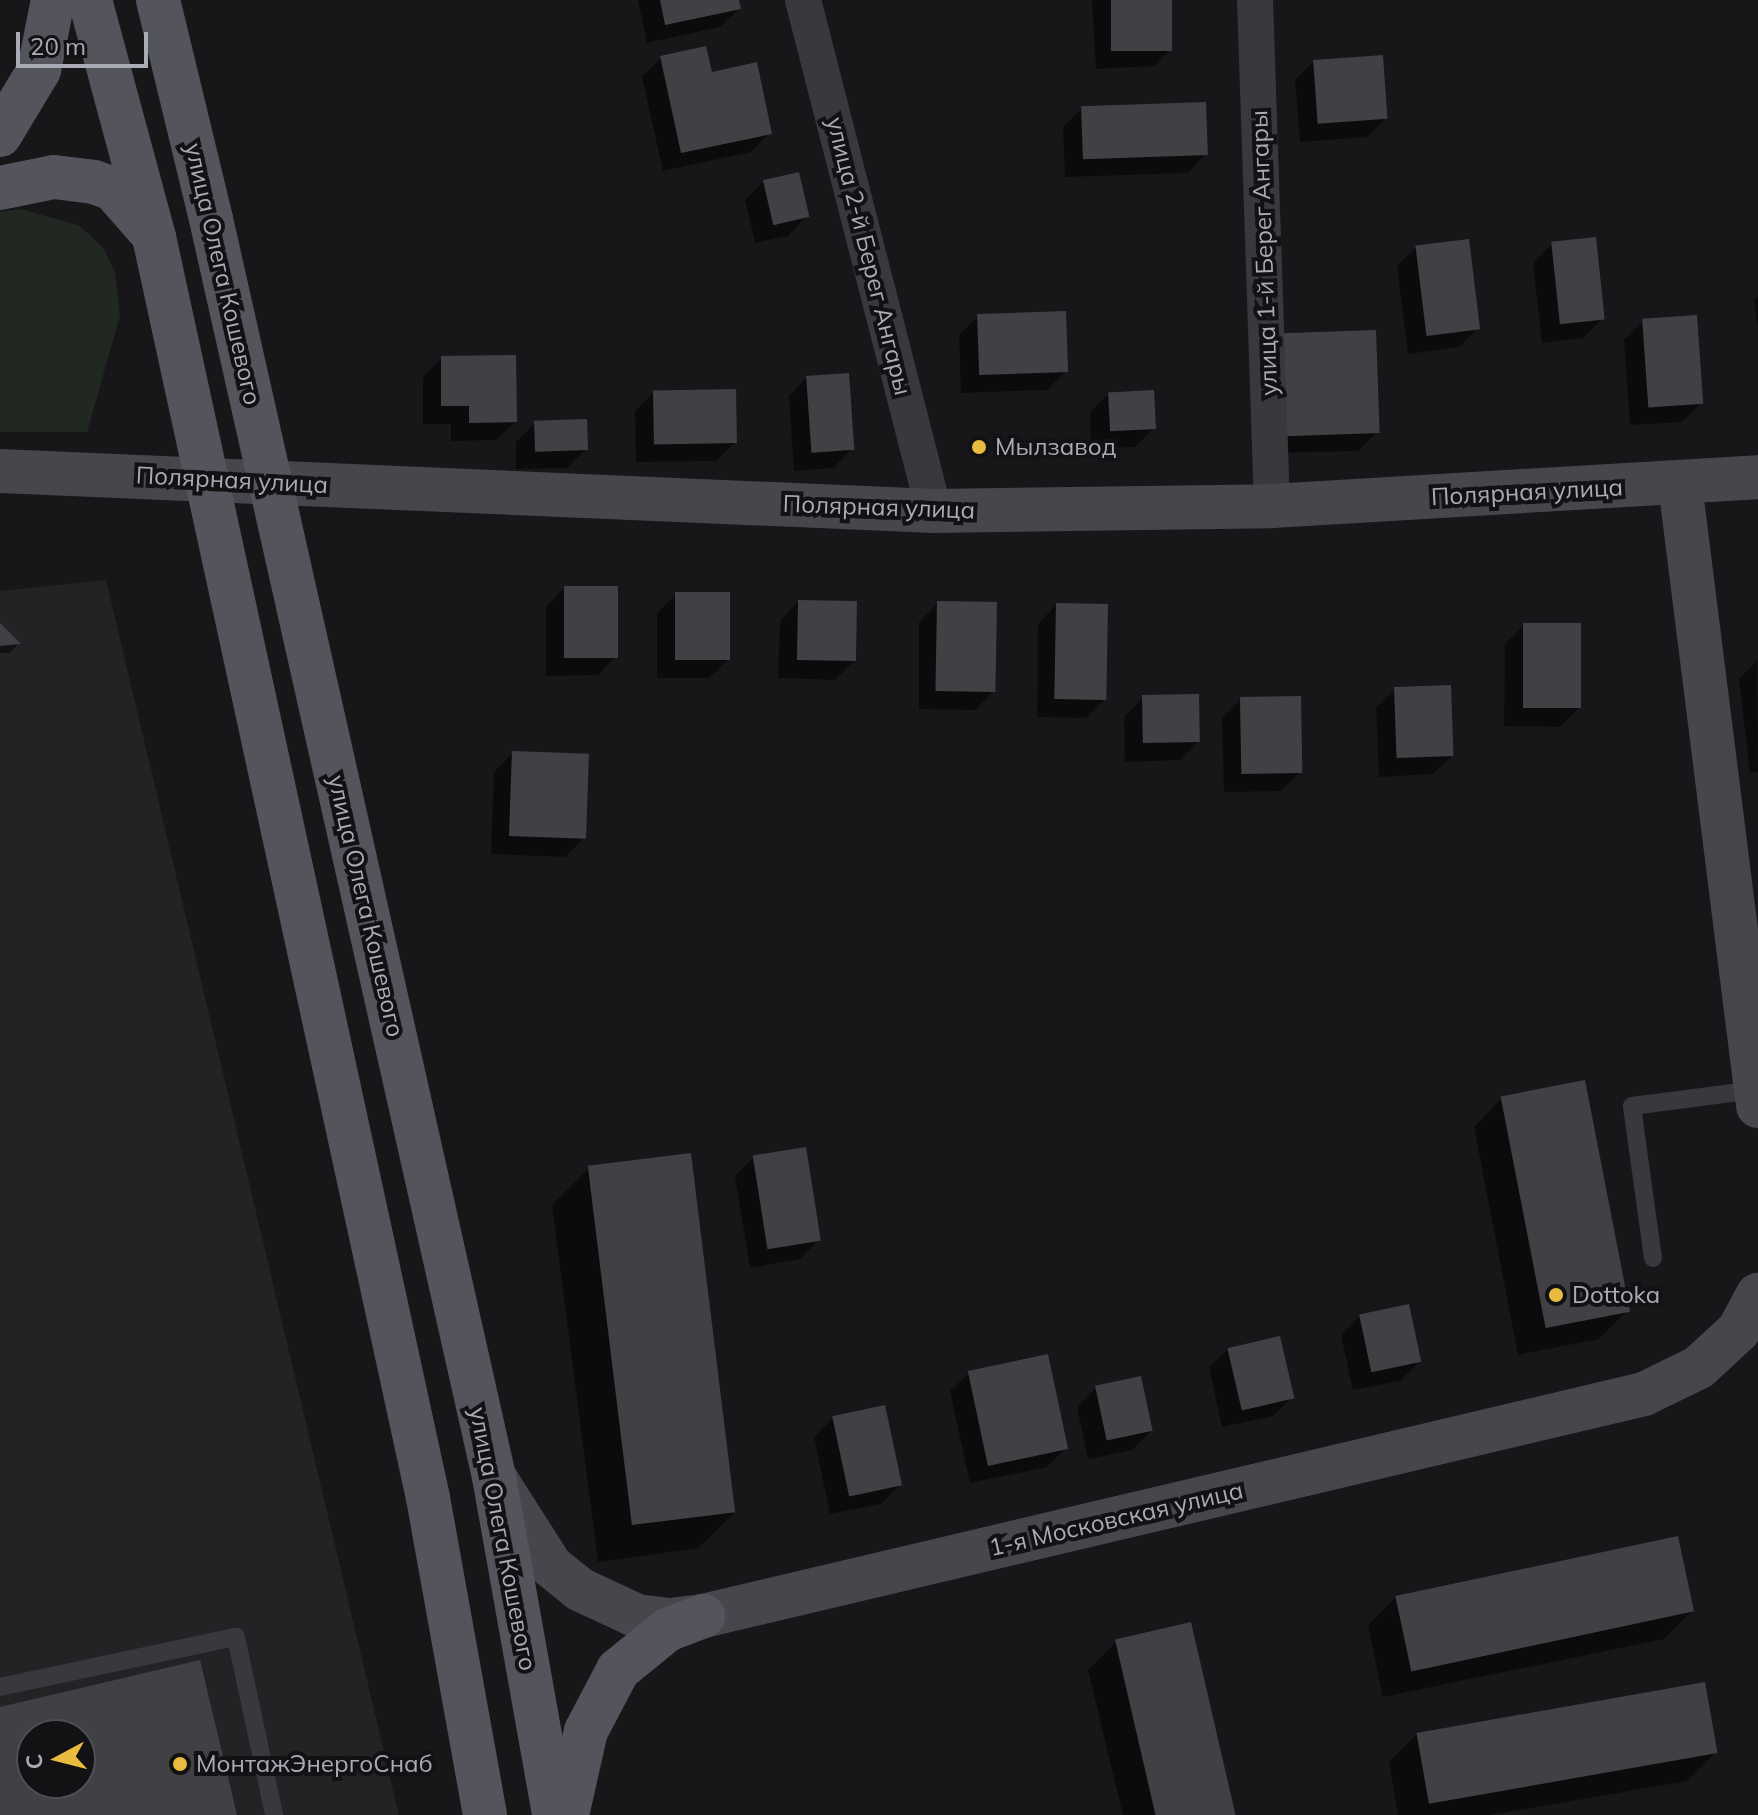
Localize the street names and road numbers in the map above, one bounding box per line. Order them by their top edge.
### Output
street label: улица 1-й Берег Ангары [1245,110,1283,396]
street label: улица 2-й Берег Ангары [820,114,918,398]
street label: улица Олега Кошевого [179,140,267,408]
street label: Полярная улица [135,461,329,499]
street label: Полярная улица [1430,473,1624,511]
street label: Полярная улица [782,489,976,525]
street label: улица Олега Кошевого [322,772,410,1040]
street label: улица Олега Кошевого [463,1405,543,1673]
street label: 1-я Московская улица [986,1476,1246,1562]

